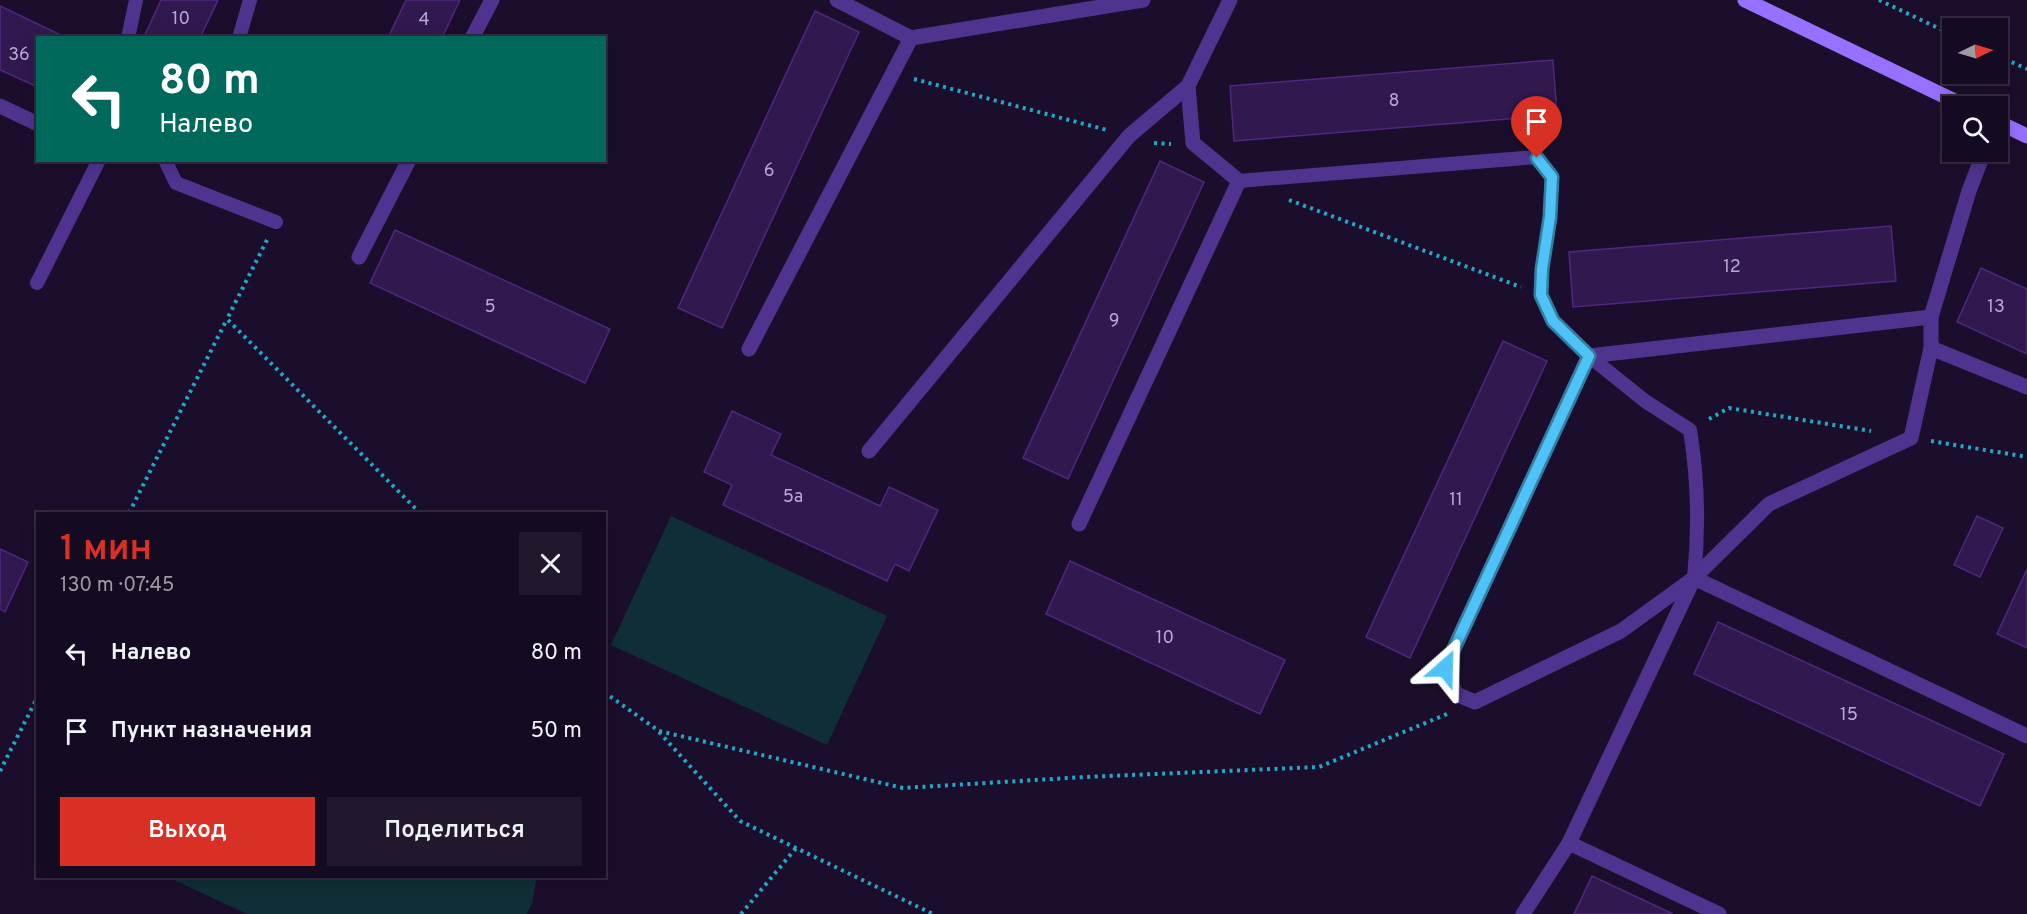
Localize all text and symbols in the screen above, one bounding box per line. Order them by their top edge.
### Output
house number: 10 [172,8,190,31]
house number: 4 [418,9,430,32]
north arrow [1942,18,2008,84]
map controls [1942,18,2008,162]
house number: 36 [8,44,30,67]
text: 80 m [159,56,260,109]
icon: left [60,60,138,138]
house number: 8 [1389,90,1400,113]
pin [1511,96,1562,158]
button: search [1942,96,2008,162]
icon: arrive [1520,105,1553,138]
text: Налево [159,108,253,142]
house number: 6 [764,160,774,183]
house number: 12 [1723,256,1741,279]
house number: 5 [484,296,496,319]
house number: 13 [1987,296,2005,319]
house number: 9 [1109,310,1119,333]
house number: 5а [783,486,803,509]
house number: 11 [1449,489,1463,512]
text: 1 мин [60,527,152,573]
button: close [519,532,582,595]
text: 130 m · 07:45 [60,573,174,599]
house number: 10 [1156,627,1174,650]
position arrow [1413,636,1477,700]
icon: left [60,637,93,670]
text: Налево [111,640,191,667]
text: 80 m [531,640,582,667]
house number: 15 [1840,704,1858,727]
icon: arrive [60,715,93,748]
text: Пункт назначения [111,718,312,745]
text: 50 m [530,718,582,745]
button: Выход [60,797,315,866]
button: Поделиться [327,797,582,866]

